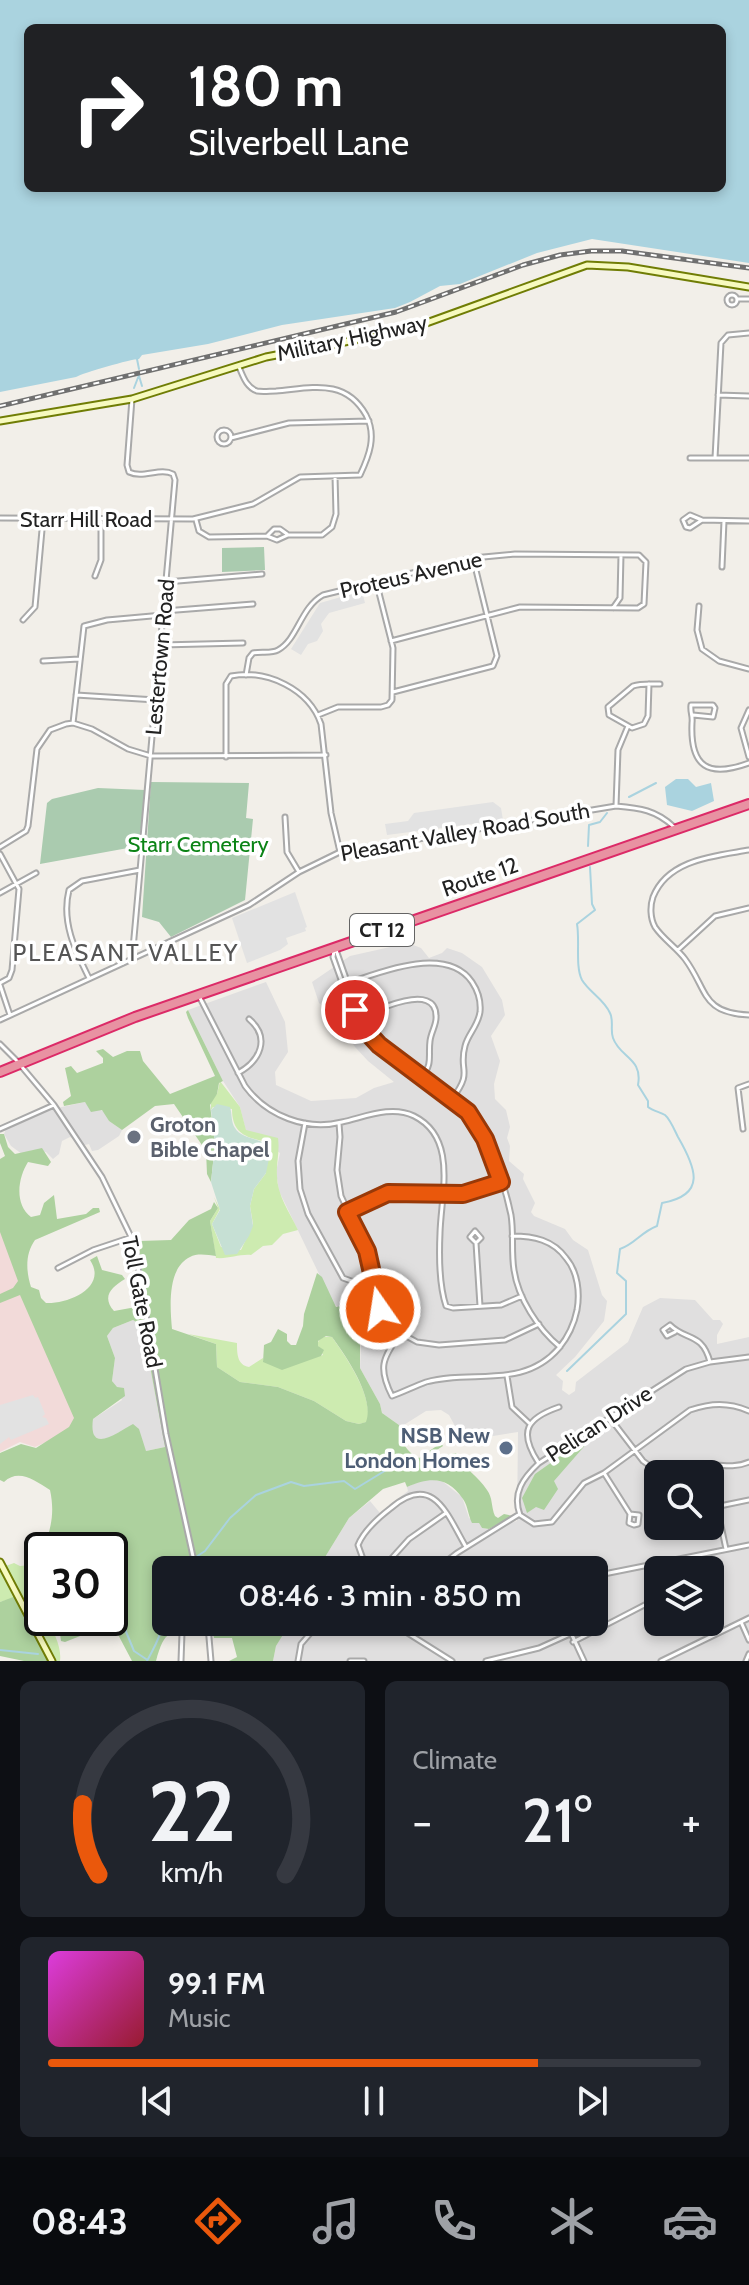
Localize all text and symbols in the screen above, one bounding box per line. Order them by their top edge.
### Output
text: 180 m [188,52,343,120]
icon: right [56,56,160,160]
text: Silverbell Lane [188,120,409,164]
street label: Military Highway [274,309,430,367]
street label: Starr Hill Road [20,506,152,533]
street label: Proteus Avenue [337,546,485,604]
street label: Lestertown Road [140,578,180,736]
street label: Pleasant Valley Road South [338,797,592,867]
park label: Starr Cemetery [127,831,269,858]
street label: Route 12 [438,851,522,903]
road number: CT 12 [350,914,414,946]
district label: PLEASANT VALLEY [13,938,239,967]
pin [321,976,389,1044]
icon: arrive [333,988,377,1032]
place label: Groton Bible Chapel [150,1111,270,1163]
marker: Groton Bible Chapel [125,1128,143,1146]
street label: Toll Gate Road [116,1234,168,1370]
position arrow [338,1267,422,1351]
street label: Pelican Drive [541,1380,657,1468]
place label: NSB New London Homes [344,1422,490,1474]
marker: NSB New London Homes [497,1439,515,1457]
map controls [644,1460,724,1636]
button: search [644,1460,724,1540]
speed limit sign: 30 [24,1532,128,1636]
button: layers [644,1556,724,1636]
text: 08:46 · 3 min · 850 m [239,1577,521,1614]
text: Climate [413,1744,497,1776]
text: 22 [148,1761,236,1862]
text: 21° [522,1784,592,1857]
text: − [413,1795,432,1848]
text: + [682,1795,701,1848]
text: km/h [161,1854,224,1889]
text: 99.1 FM [168,1965,265,2002]
text: Music [168,2002,231,2034]
icon: previous [135,2079,179,2123]
icon: pause [352,2079,396,2123]
icon: next [570,2079,614,2123]
icon: directions [190,2193,246,2249]
icon: music [308,2193,364,2249]
icon: phone [426,2193,482,2249]
icon: climate [544,2193,600,2249]
icon: car [662,2193,718,2249]
text: 08:43 [31,2199,128,2243]

